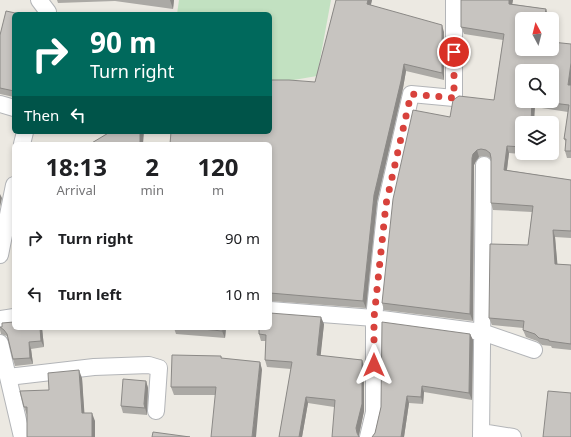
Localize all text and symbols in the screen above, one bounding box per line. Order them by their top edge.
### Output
north arrow [515,12,559,56]
map controls [515,12,559,160]
text: 90 m [90,23,157,61]
icon: right [24,28,76,80]
pin [437,35,471,69]
icon: arrive [443,41,465,63]
text: Turn right [90,59,174,83]
button: search [515,64,559,108]
icon: left [67,104,89,126]
text: Then [24,105,59,125]
button: layers [515,116,559,160]
text: 18:13 [45,150,107,183]
text: 2 [145,150,159,183]
text: 120 [197,150,239,183]
text: Arrival [56,181,96,199]
text: min [140,181,164,199]
text: m [212,181,224,199]
icon: right [24,227,46,249]
text: Turn right [58,228,133,248]
text: 90 m [225,228,260,248]
icon: left [24,283,46,305]
text: Turn left [58,284,122,304]
text: 10 m [225,284,260,304]
position arrow [353,344,395,386]

